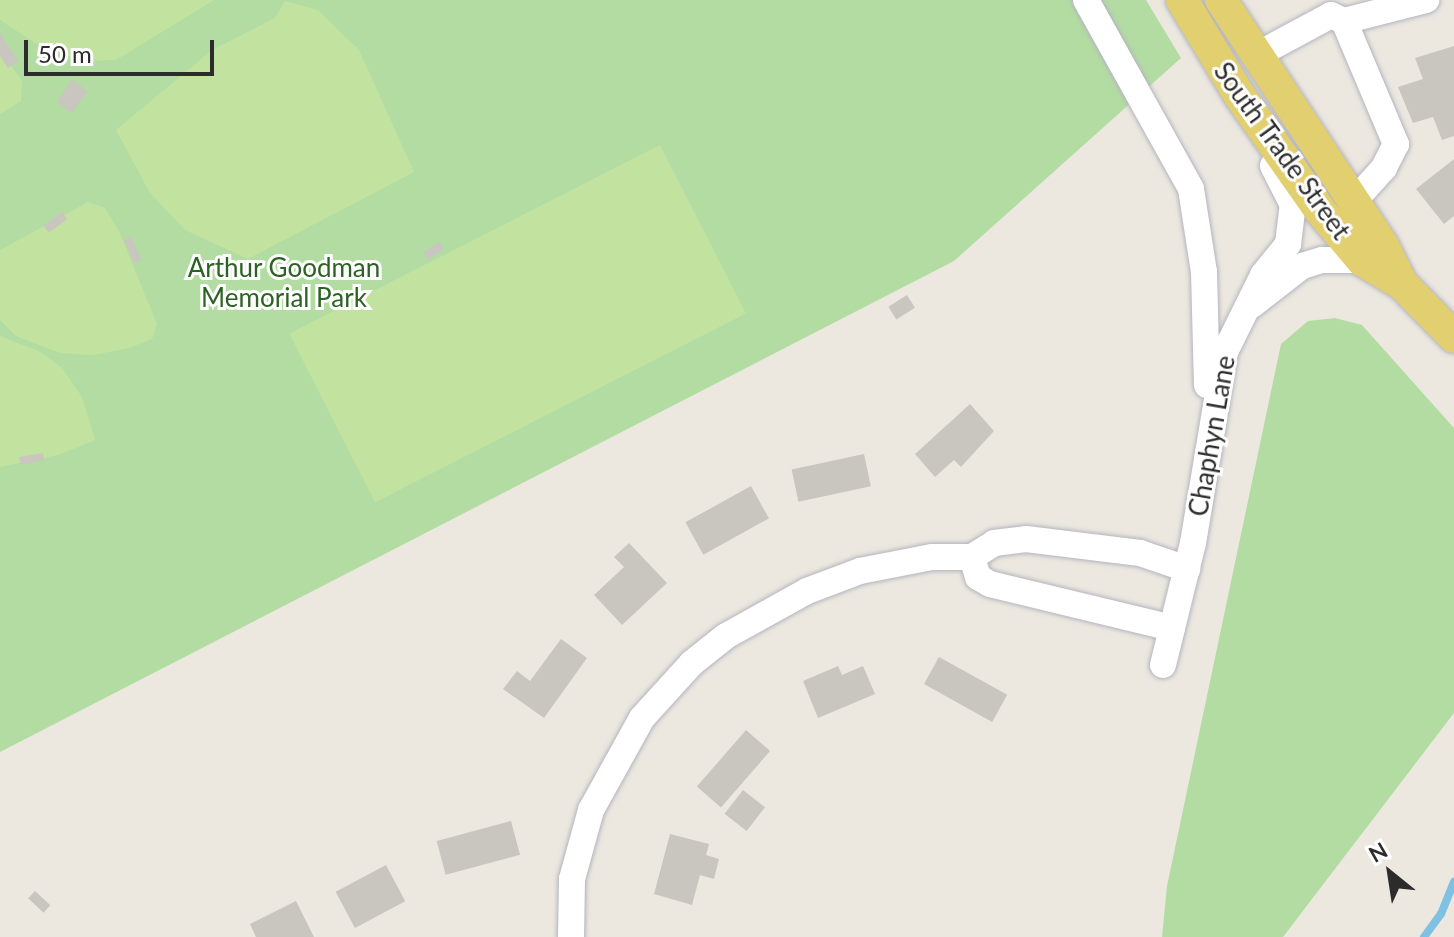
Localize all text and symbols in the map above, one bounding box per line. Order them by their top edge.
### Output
scale bar [28,24,218,74]
text: 50 m [38,39,92,68]
street label: South Trade Street [1207,56,1357,246]
park label: Arthur Goodman Memorial Park [187,252,381,314]
street label: Chaphyn Lane [1183,353,1241,519]
north arrow [1350,833,1430,913]
text: N [1364,836,1392,868]

